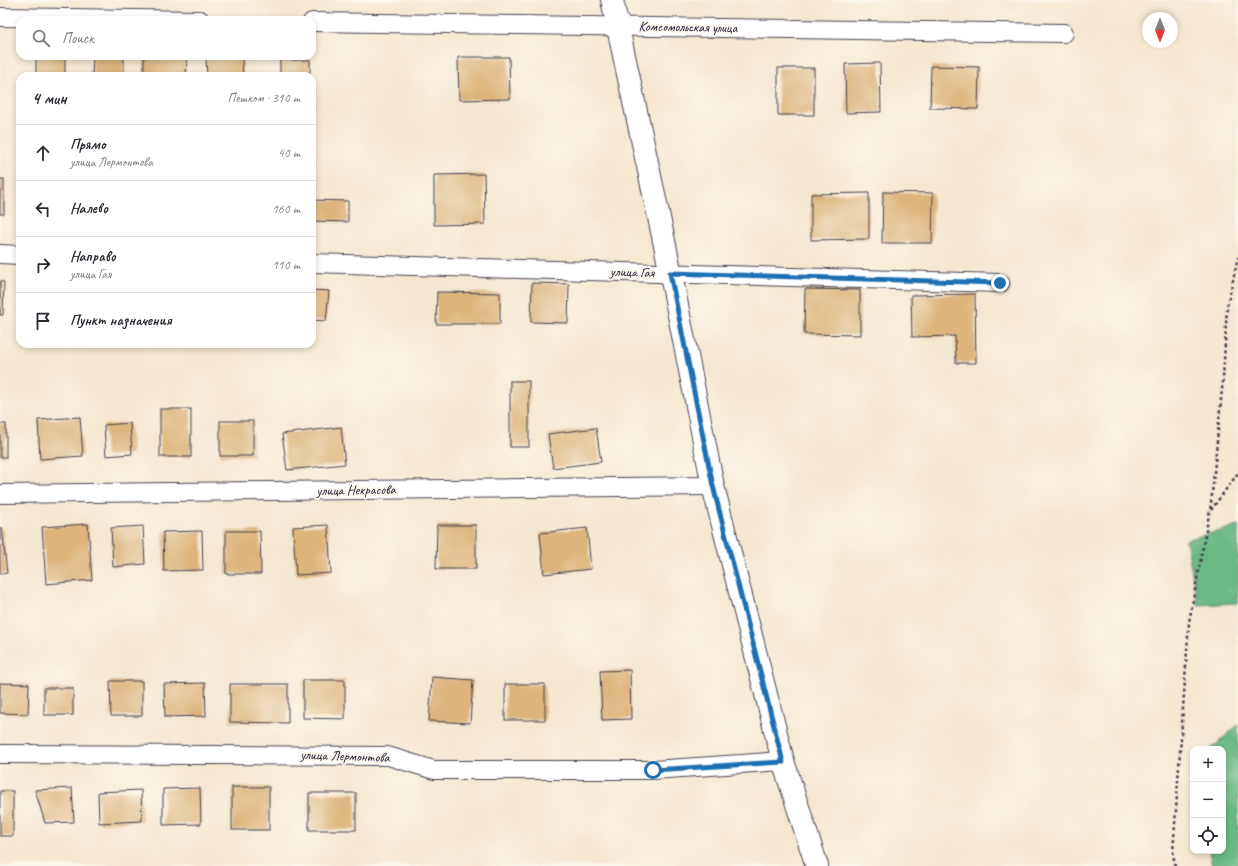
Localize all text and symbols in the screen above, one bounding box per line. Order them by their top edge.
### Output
north arrow [1142,12,1178,48]
search box [16,16,316,60]
street label: Комсомольская улица [639,18,739,36]
icon: search [30,27,52,49]
text: Поиск [62,29,94,48]
text: 4 мин [32,88,67,109]
text: Пешком · 310 m [227,90,300,106]
text: Прямо [70,135,106,154]
icon: ahead [32,142,54,164]
text: 40 m [278,145,300,161]
text: улица Лермонтова [70,154,153,170]
icon: left [32,198,54,220]
text: Налево [70,199,108,218]
text: 160 m [272,201,300,217]
text: Направо [70,247,116,266]
icon: right [32,254,54,276]
text: 110 m [272,257,300,273]
street label: улица Гая [609,263,656,281]
text: улица Гая [70,266,111,282]
route end [991,274,1009,292]
icon: arrive [32,310,54,332]
text: Пункт назначения [70,311,172,330]
street label: улица Некрасова [315,481,397,499]
street label: улица Лермонтова [299,746,391,766]
map controls [1190,746,1226,854]
button: + [1190,746,1226,782]
route start [644,761,662,779]
button: − [1190,782,1226,818]
button: locate [1190,818,1226,854]

